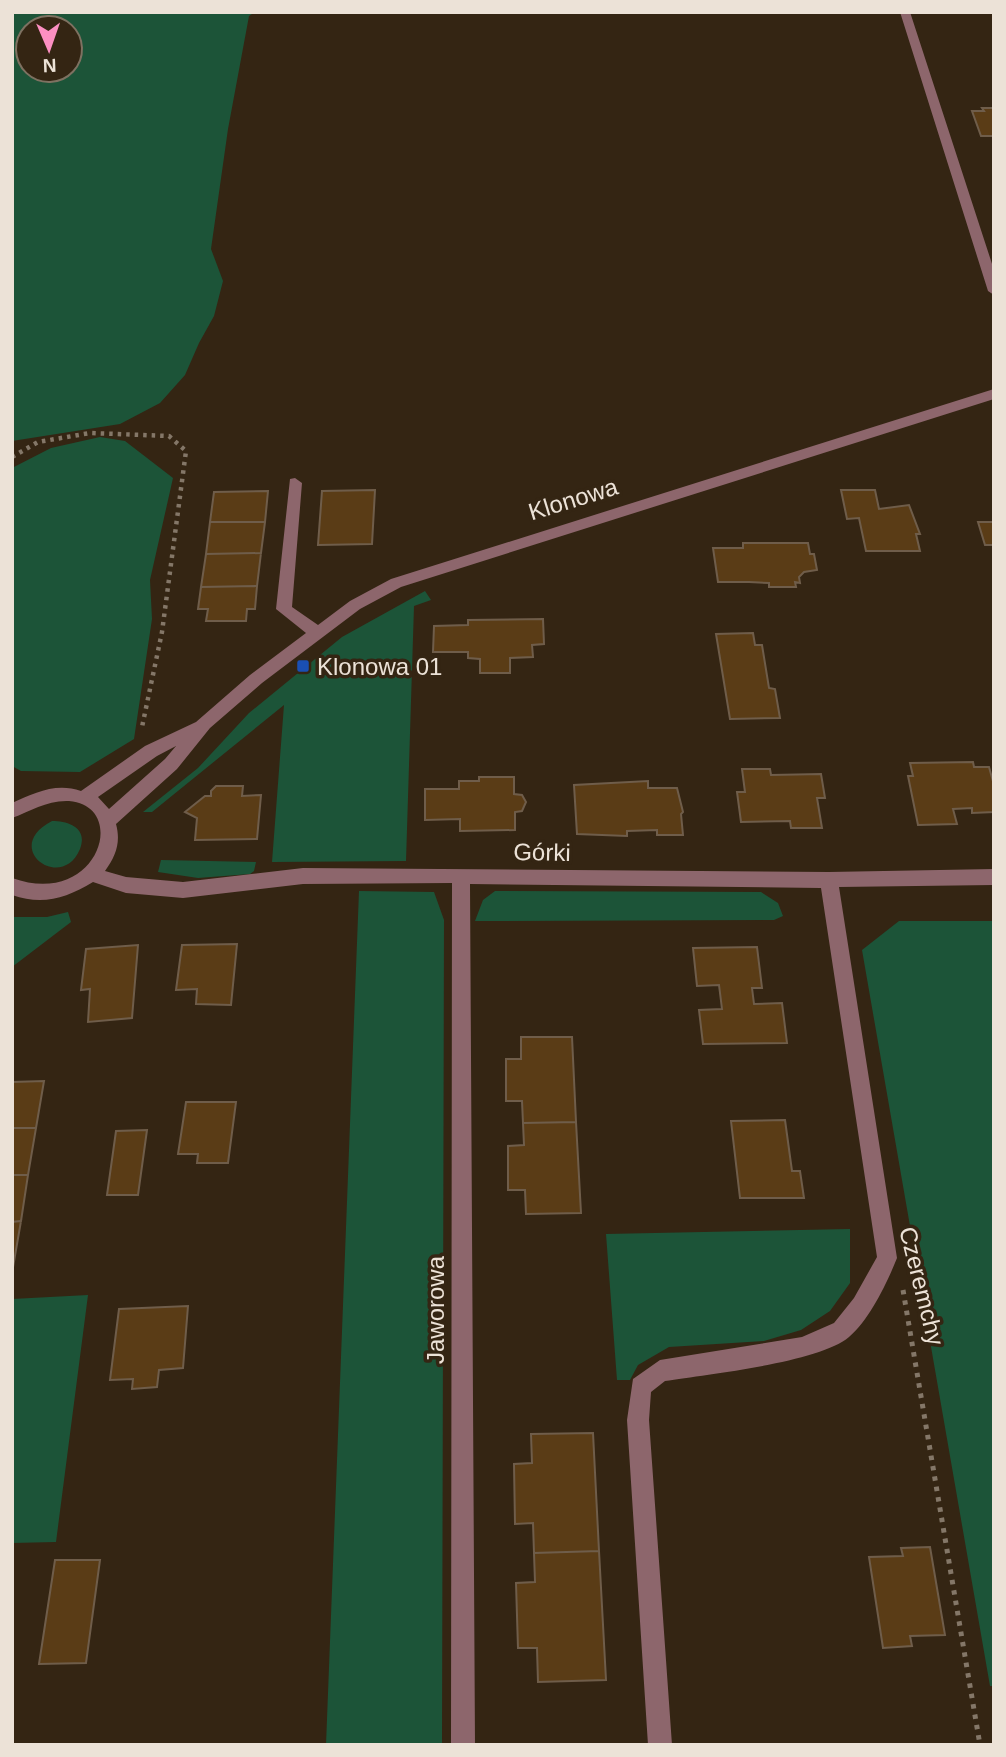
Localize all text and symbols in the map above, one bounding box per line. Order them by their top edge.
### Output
north arrow [14,14,84,84]
text: N [42,55,57,76]
street label: Klonowa [525,472,622,525]
place label: Klonowa 01 [317,653,442,680]
marker: Klonowa 01 [295,658,311,674]
street label: Górki [513,838,571,866]
street label: Czeremchy [894,1224,950,1348]
street label: Jaworowa [422,1255,449,1364]

